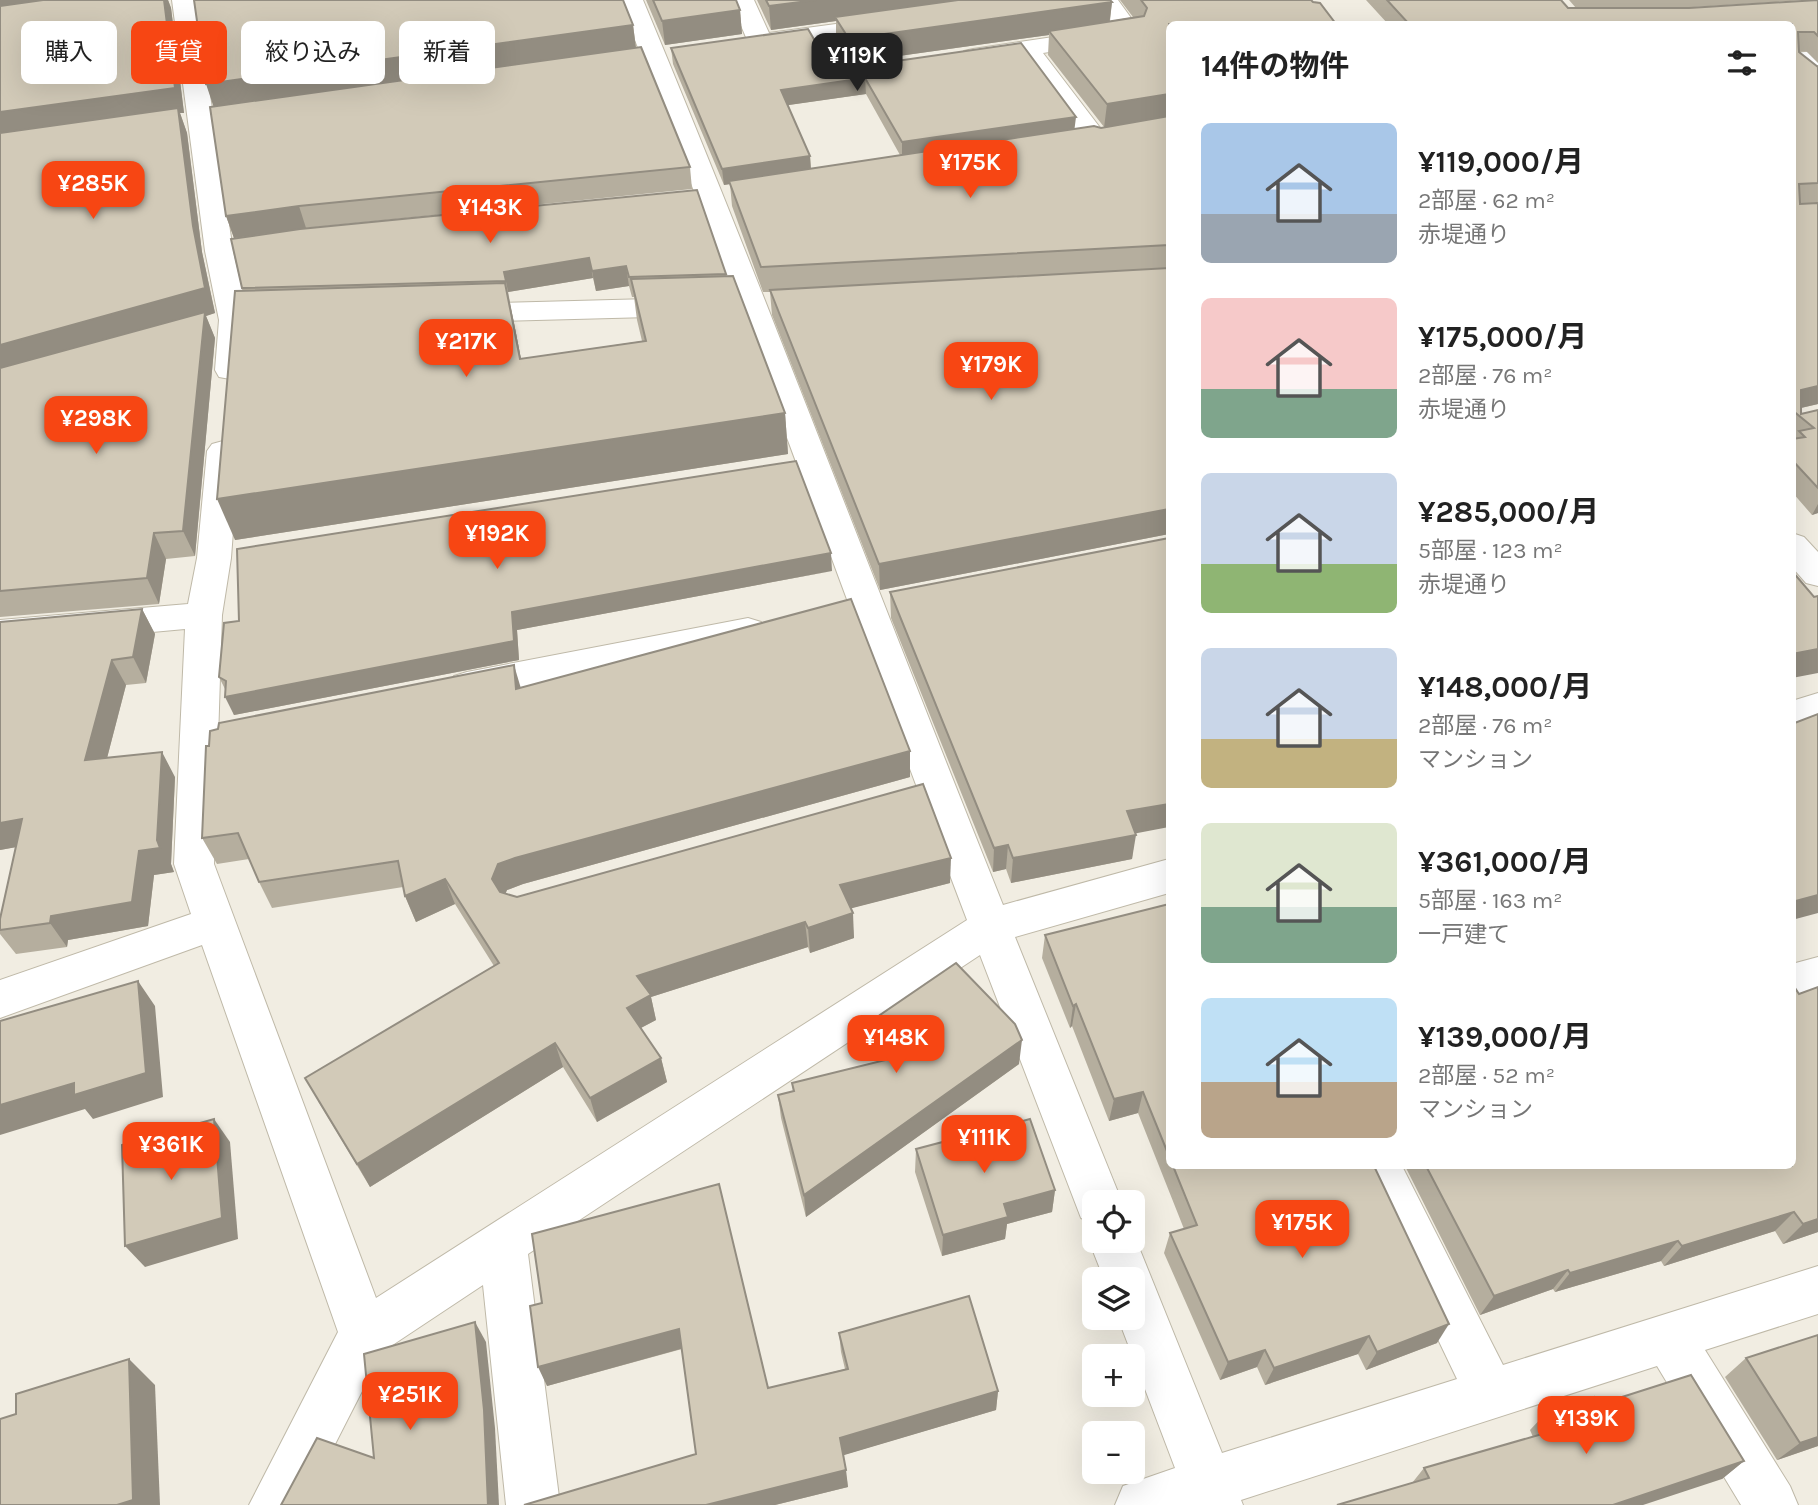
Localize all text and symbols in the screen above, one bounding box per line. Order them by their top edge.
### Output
chip: 購入 [21,21,117,84]
chip: 賃貸 [131,21,227,84]
chip: 絞り込み [241,21,385,84]
chip: 新着 [399,21,495,84]
pin: ¥119K [808,34,906,93]
text: ¥119K [828,42,886,69]
icon: filters [1723,44,1761,82]
text: 14件の物件 [1201,48,1350,84]
pin: ¥175K [921,140,1019,200]
text: ¥119,000/月 [1418,144,1584,180]
text: ¥175K [939,149,1001,176]
icon: home [1257,151,1341,235]
pin: ¥285K [44,162,142,221]
text: ¥285K [58,170,128,197]
pin: ¥143K [441,186,539,245]
text: 2部屋 · 62 m² [1418,187,1555,214]
text: ¥143K [458,194,522,221]
text: 赤堤通り [1418,221,1510,248]
text: ¥175,000/月 [1418,319,1587,355]
pin: ¥217K [417,320,515,379]
icon: home [1257,326,1341,410]
text: ¥217K [435,328,497,355]
pin: ¥179K [942,342,1040,402]
text: ¥179K [960,351,1022,378]
text: 2部屋 · 76 m² [1418,362,1553,389]
pin: ¥298K [47,396,145,456]
text: 赤堤通り [1418,396,1510,423]
text: ¥298K [60,405,132,432]
text: ¥285,000/月 [1418,494,1599,530]
icon: home [1257,501,1341,585]
pin: ¥192K [448,512,546,571]
text: ¥192K [465,520,529,547]
text: 5部屋 · 123 m² [1418,537,1563,564]
text: 赤堤通り [1418,571,1510,598]
text: ¥148,000/月 [1418,669,1592,705]
icon: home [1257,676,1341,760]
text: 2部屋 · 76 m² [1418,712,1553,739]
text: マンション [1418,746,1533,773]
text: ¥361,000/月 [1418,844,1592,880]
icon: home [1257,851,1341,935]
text: 5部屋 · 163 m² [1418,887,1563,914]
text: 一戸建て [1418,921,1510,948]
pin: ¥148K [847,1016,945,1075]
text: ¥139,000/月 [1418,1019,1592,1055]
text: ¥148K [863,1024,929,1051]
icon: home [1257,1026,1341,1110]
text: 2部屋 · 52 m² [1418,1062,1555,1089]
text: マンション [1418,1096,1533,1123]
pin: ¥111K [935,1116,1033,1175]
pin: ¥361K [122,1122,220,1182]
text: ¥111K [957,1124,1011,1151]
text: ¥361K [139,1131,204,1158]
map controls [1082,1190,1145,1484]
button: locate [1082,1190,1145,1253]
pin: ¥175K [1253,1200,1351,1260]
text: ¥175K [1271,1209,1333,1236]
button: layers [1082,1267,1145,1330]
button: + [1082,1344,1145,1407]
pin: ¥251K [361,1372,459,1432]
text: ¥251K [378,1381,442,1408]
pin: ¥139K [1537,1396,1635,1456]
text: ¥139K [1553,1405,1619,1432]
button: − [1082,1421,1145,1484]

